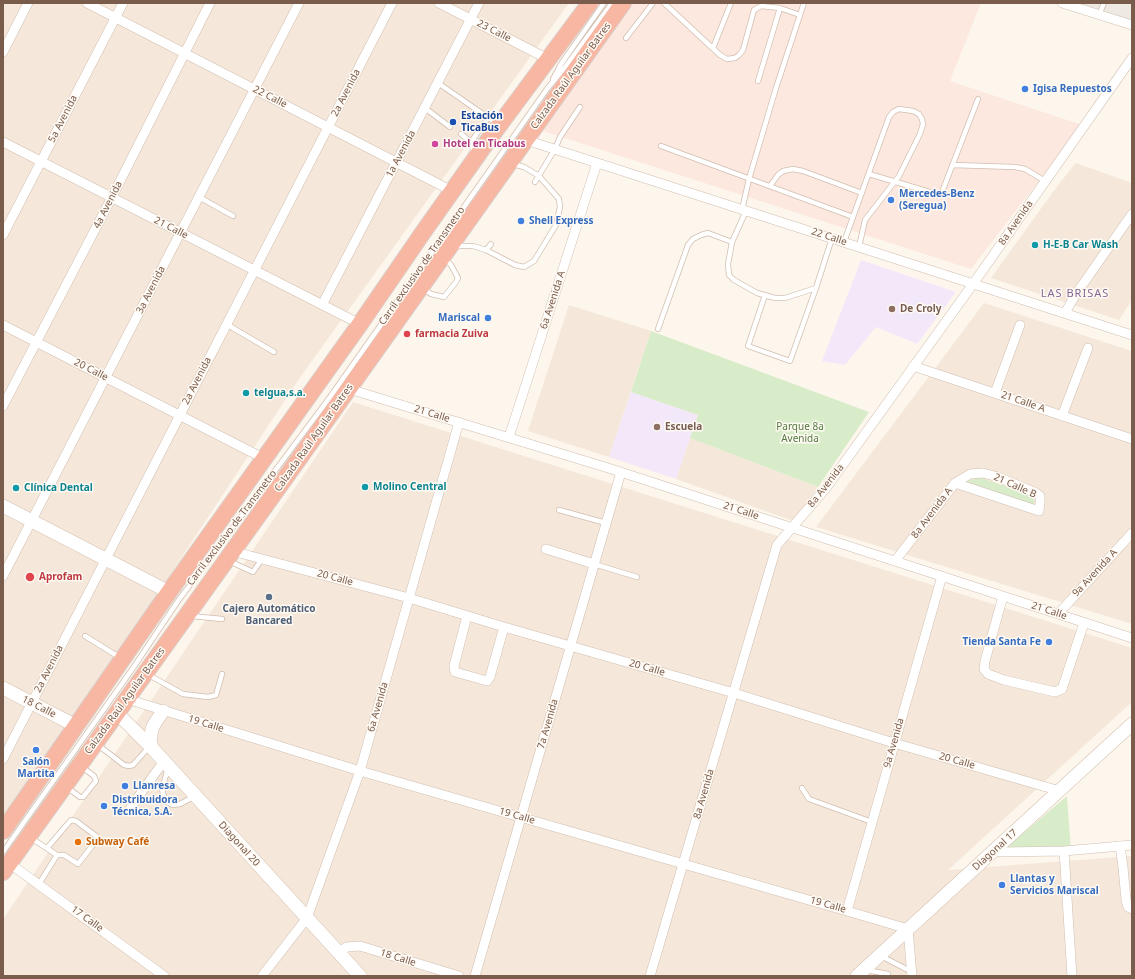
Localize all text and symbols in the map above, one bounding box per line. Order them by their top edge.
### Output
street label: 23 Calle [475,17,513,45]
street label: Calzada Raúl Aguilar Batres [528,20,614,132]
street label: 2a Avenida [329,67,363,119]
street label: 22 Calle [251,83,289,111]
place label: Igisa Repuestos [1033,83,1112,95]
marker: Igisa Repuestos [1020,84,1030,94]
street label: 5a Avenida [46,93,80,145]
place label: Estación TicaBus [461,110,503,134]
marker: Estación TicaBus [448,117,458,127]
street label: 1a Avenida [384,128,418,180]
place label: Hotel en Ticabus [443,138,526,150]
marker: Hotel en Ticabus [430,139,440,149]
street label: 4a Avenida [91,179,125,231]
place label: Mercedes-Benz (Seregua) [899,188,974,212]
marker: Mercedes-Benz (Seregua) [886,195,896,205]
street label: 8a Avenida [996,198,1036,248]
street label: Carril exclusivo de Transmetro [376,205,468,327]
street label: 21 Calle [152,214,190,242]
place label: Shell Express [529,215,594,227]
marker: Shell Express [516,216,526,226]
street label: 22 Calle [810,226,848,248]
place label: H-E-B Car Wash [1043,239,1118,251]
marker: H-E-B Car Wash [1030,240,1040,250]
street label: 3a Avenida [134,264,168,316]
street label: 6a Avenida A [538,269,568,331]
district label: LAS BRISAS [1041,287,1109,301]
place label: De Croly [900,303,942,315]
marker: De Croly [887,304,897,314]
place label: Mariscal [438,312,480,324]
marker: Mariscal [483,313,493,323]
place label: farmacia Zuiva [415,328,489,340]
marker: farmacia Zuiva [402,329,412,339]
street label: 2a Avenida [180,355,214,407]
street label: 20 Calle [72,356,110,384]
street label: Calzada Raúl Aguilar Batres [272,382,356,494]
place label: telgua,s.a. [254,387,306,399]
marker: telgua,s.a. [241,388,251,398]
street label: 21 Calle A [999,389,1047,415]
street label: 21 Calle [413,403,451,425]
place label: Escuela [665,421,702,433]
park label: Parque 8a Avenida [776,421,824,444]
marker: Escuela [652,422,662,432]
street label: 8a Avenida [805,462,847,510]
street label: Carril exclusivo de Transmetro [185,468,279,588]
street label: 21 Calle B [992,471,1038,501]
place label: Molino Central [373,481,446,493]
place label: Clínica Dental [24,482,93,494]
marker: Molino Central [360,482,370,492]
marker: Clínica Dental [11,483,21,493]
street label: 8a Avenida A [909,485,955,541]
street label: 21 Calle [722,500,760,522]
street label: 9a Avenida A [1070,547,1120,599]
street label: 20 Calle [316,567,354,589]
marker: Aprofam [24,571,36,583]
place label: Aprofam [39,571,82,583]
marker: Cajero Automático Bancared [264,592,274,602]
street label: 21 Calle [1030,600,1068,622]
place label: Cajero Automático Bancared [223,603,315,626]
place label: Tienda Santa Fe [962,636,1041,648]
marker: Tienda Santa Fe [1044,637,1054,647]
street label: 2a Avenida [32,643,66,695]
street label: Calzada Raúl Aguilar Batres [82,645,168,757]
street label: 20 Calle [628,657,666,679]
street label: 6a Avenida [365,681,391,733]
street label: 18 Calle [20,693,58,721]
street label: 7a Avenida [535,698,561,750]
street label: 19 Calle [187,713,225,735]
street label: 9a Avenida [881,717,907,769]
marker: Salón Martita [31,745,41,755]
street label: 20 Calle [938,750,976,772]
place label: Salón Martita [17,756,55,780]
street label: 8a Avenida [691,768,717,820]
place label: Llanresa [133,780,175,792]
marker: Llanresa [120,781,130,791]
place label: Distribuidora Técnica, S.A. [112,794,178,818]
marker: Distribuidora Técnica, S.A. [99,801,109,811]
street label: 19 Calle [498,805,536,827]
street label: Diagonal 20 [216,819,262,869]
street label: Diagonal 17 [970,827,1020,873]
place label: Subway Café [86,836,149,848]
marker: Subway Café [73,837,83,847]
place label: Llantas y Servicios Mariscal [1010,873,1099,896]
marker: Llantas y Servicios Mariscal [997,880,1007,890]
street label: 19 Calle [809,894,847,916]
street label: 17 Calle [69,903,105,935]
street label: 18 Calle [379,947,417,969]

